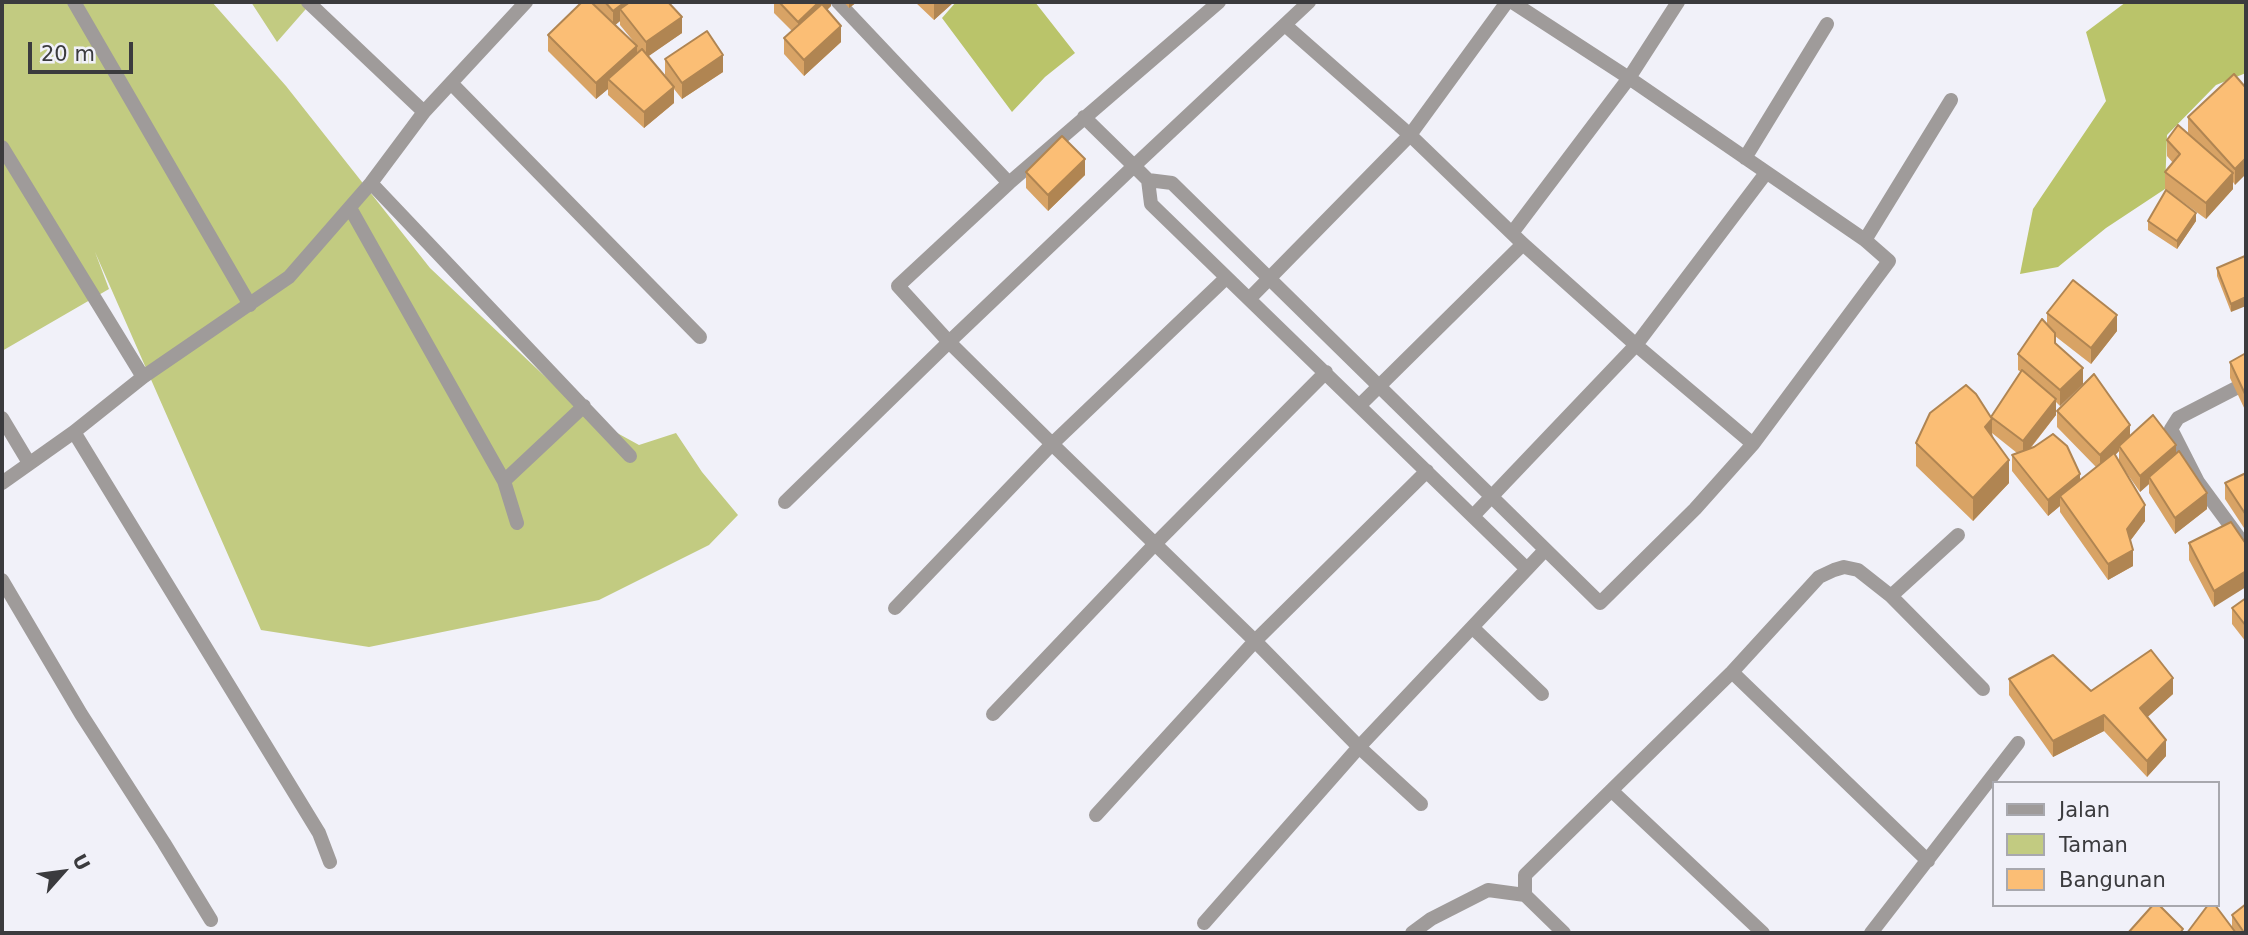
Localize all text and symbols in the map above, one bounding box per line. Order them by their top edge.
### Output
scale bar [32,28,136,72]
text: 20 m [41,42,95,66]
legend [1993,781,2220,907]
text: Jalan [2059,798,2110,822]
text: Taman [2059,833,2128,857]
north arrow [28,837,98,907]
text: U [68,850,95,874]
text: Bangunan [2059,868,2166,892]

